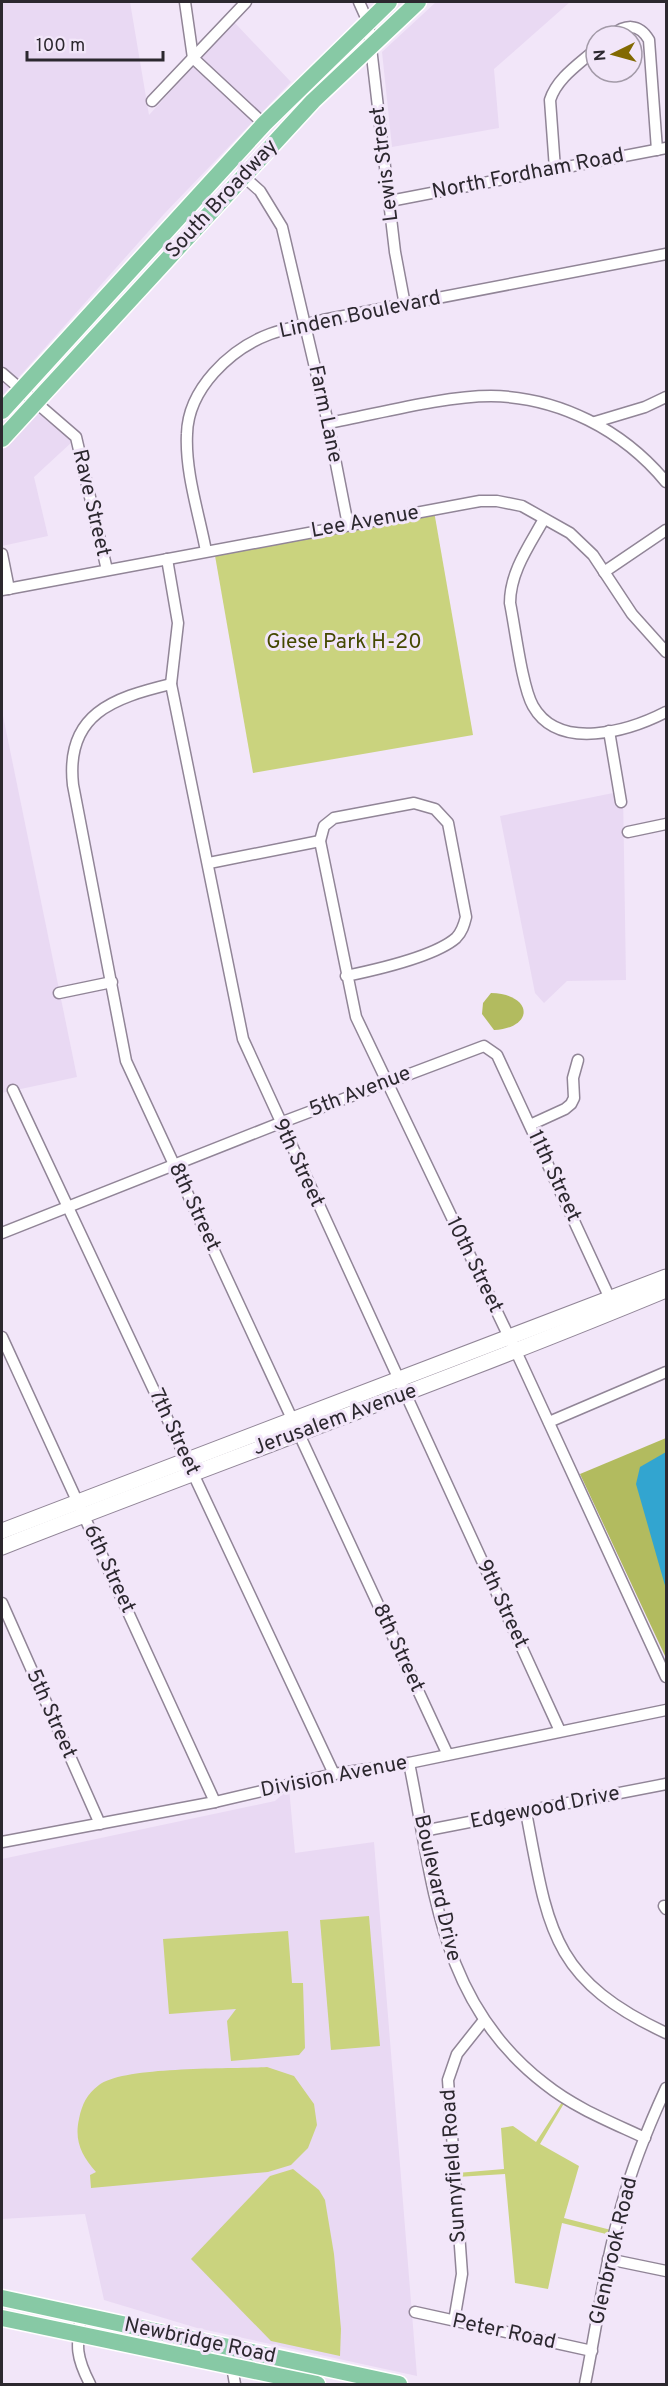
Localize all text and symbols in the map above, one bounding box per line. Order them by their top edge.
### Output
scale bar [27,24,164,62]
north arrow [584,24,644,84]
text: 100 m [36,35,85,58]
text: N [591,49,612,62]
street label: Lewis Street [365,105,405,223]
street label: South Broadway [160,134,284,264]
street label: North Fordham Road [430,142,626,206]
street label: Linden Boulevard [277,285,443,345]
street label: Farm Lane [302,363,348,465]
street label: Rave Street [66,447,116,559]
street label: Lee Avenue [309,499,421,545]
park label: Giese Park H-20 [266,629,422,656]
street label: 5th Avenue [305,1060,415,1124]
street label: 9th Street [266,1114,330,1212]
street label: 11th Street [521,1126,587,1226]
street label: 8th Street [162,1158,226,1256]
street label: 10th Street [439,1213,509,1317]
street label: Jerusalem Avenue [249,1378,421,1462]
street label: 7th Street [142,1384,206,1480]
street label: 6th Street [77,1520,141,1618]
street label: 9th Street [470,1555,534,1653]
street label: 8th Street [366,1599,430,1697]
street label: 5th Street [19,1665,83,1763]
street label: Division Avenue [258,1750,410,1804]
street label: Edgewood Drive [468,1780,622,1836]
street label: Boulevard Drive [407,1812,467,1964]
street label: Sunnyfield Road [435,2088,473,2244]
street label: Glenbrook Road [584,2174,644,2328]
street label: Peter Road [450,2308,558,2356]
street label: Newbridge Road [122,2312,278,2370]

